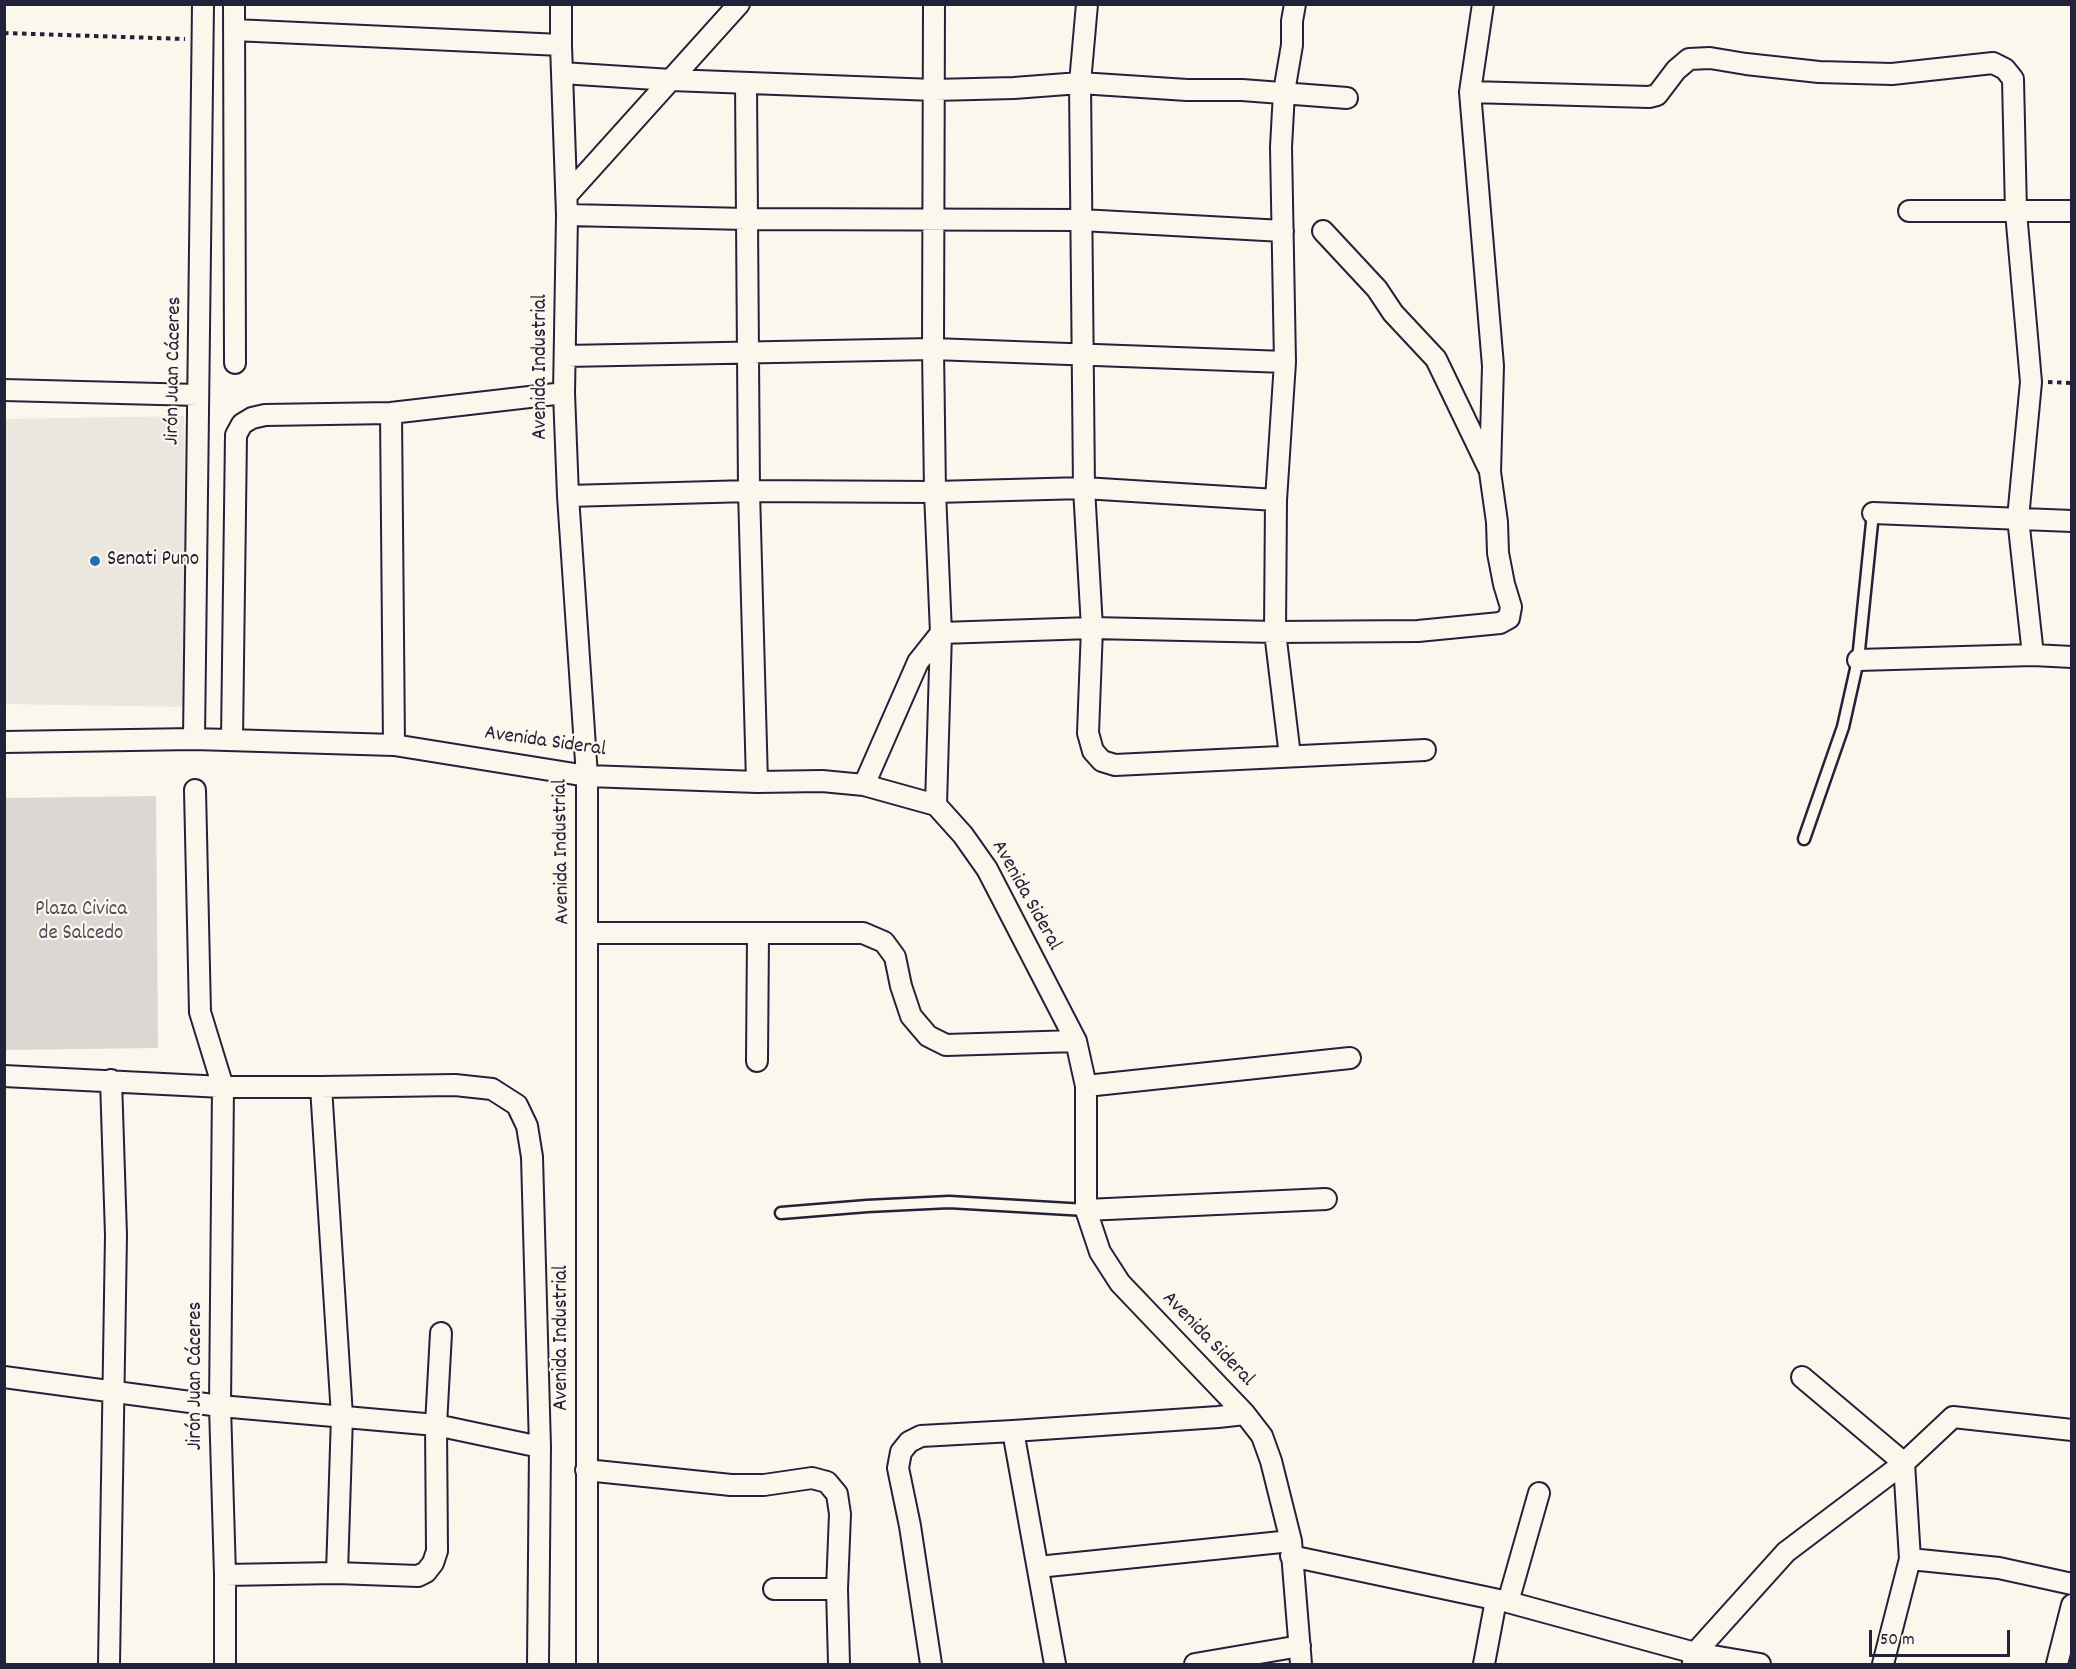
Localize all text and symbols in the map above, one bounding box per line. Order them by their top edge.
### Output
street label: Avenida Industrial [529,294,555,440]
street label: Jirón Juan Cáceres [161,296,189,446]
place label: Senati Puno [107,548,199,574]
marker: Senati Puno [88,554,102,568]
street label: Avenida Sideral [483,722,607,764]
street label: Avenida Industrial [549,779,577,925]
street label: Avenida Sideral [984,836,1066,956]
park label: Plaza Civica de Salcedo [35,898,127,948]
street label: Avenida Industrial [550,1265,576,1411]
street label: Avenida Sideral [1155,1287,1259,1393]
street label: Jirón Juan Cáceres [184,1302,210,1450]
scale bar [1872,1618,2013,1656]
text: 50 m [1880,1628,1915,1653]

